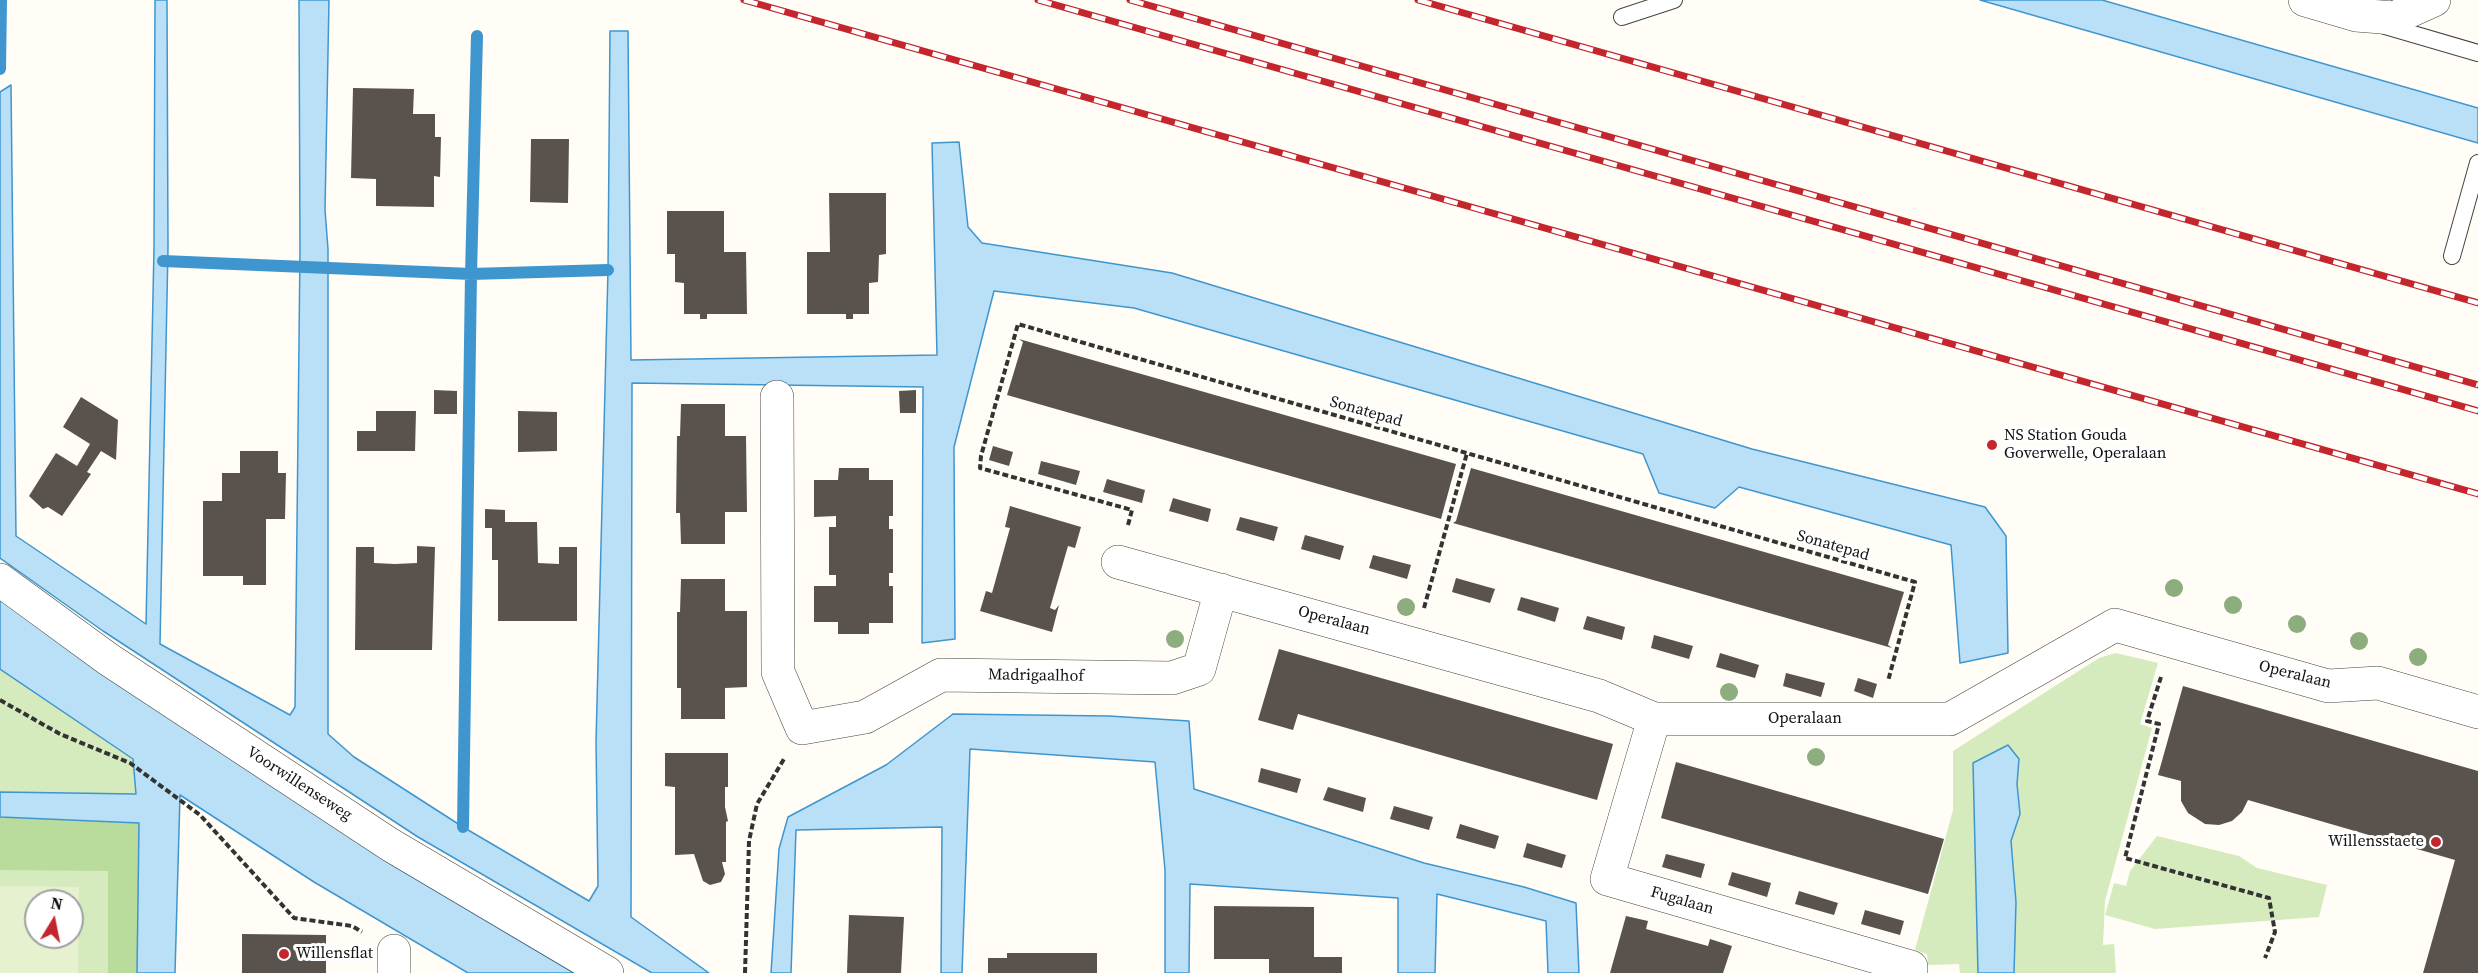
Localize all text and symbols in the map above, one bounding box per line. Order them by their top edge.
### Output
street label: Sonatepad [1328,392,1404,432]
place label: NS Station Gouda Goverwelle, Operalaan [2004,426,2166,464]
marker: NS Station Gouda Goverwelle, Operalaan [1985,438,1999,452]
street label: Sonatepad [1795,526,1871,566]
street label: Operalaan [1296,602,1372,640]
street label: Operalaan [2257,657,2333,693]
street label: Madrigaalhof [988,666,1084,686]
street label: Operalaan [1768,709,1842,729]
street label: Voorwillenseweg [243,743,355,825]
place label: Willensstaete [2328,832,2424,852]
marker: Willensstaete [2429,835,2443,849]
street label: Fugalaan [1648,883,1716,919]
north arrow [24,889,84,949]
text: N [49,891,64,915]
place label: Willensflat [296,944,373,964]
marker: Willensflat [277,947,291,961]

